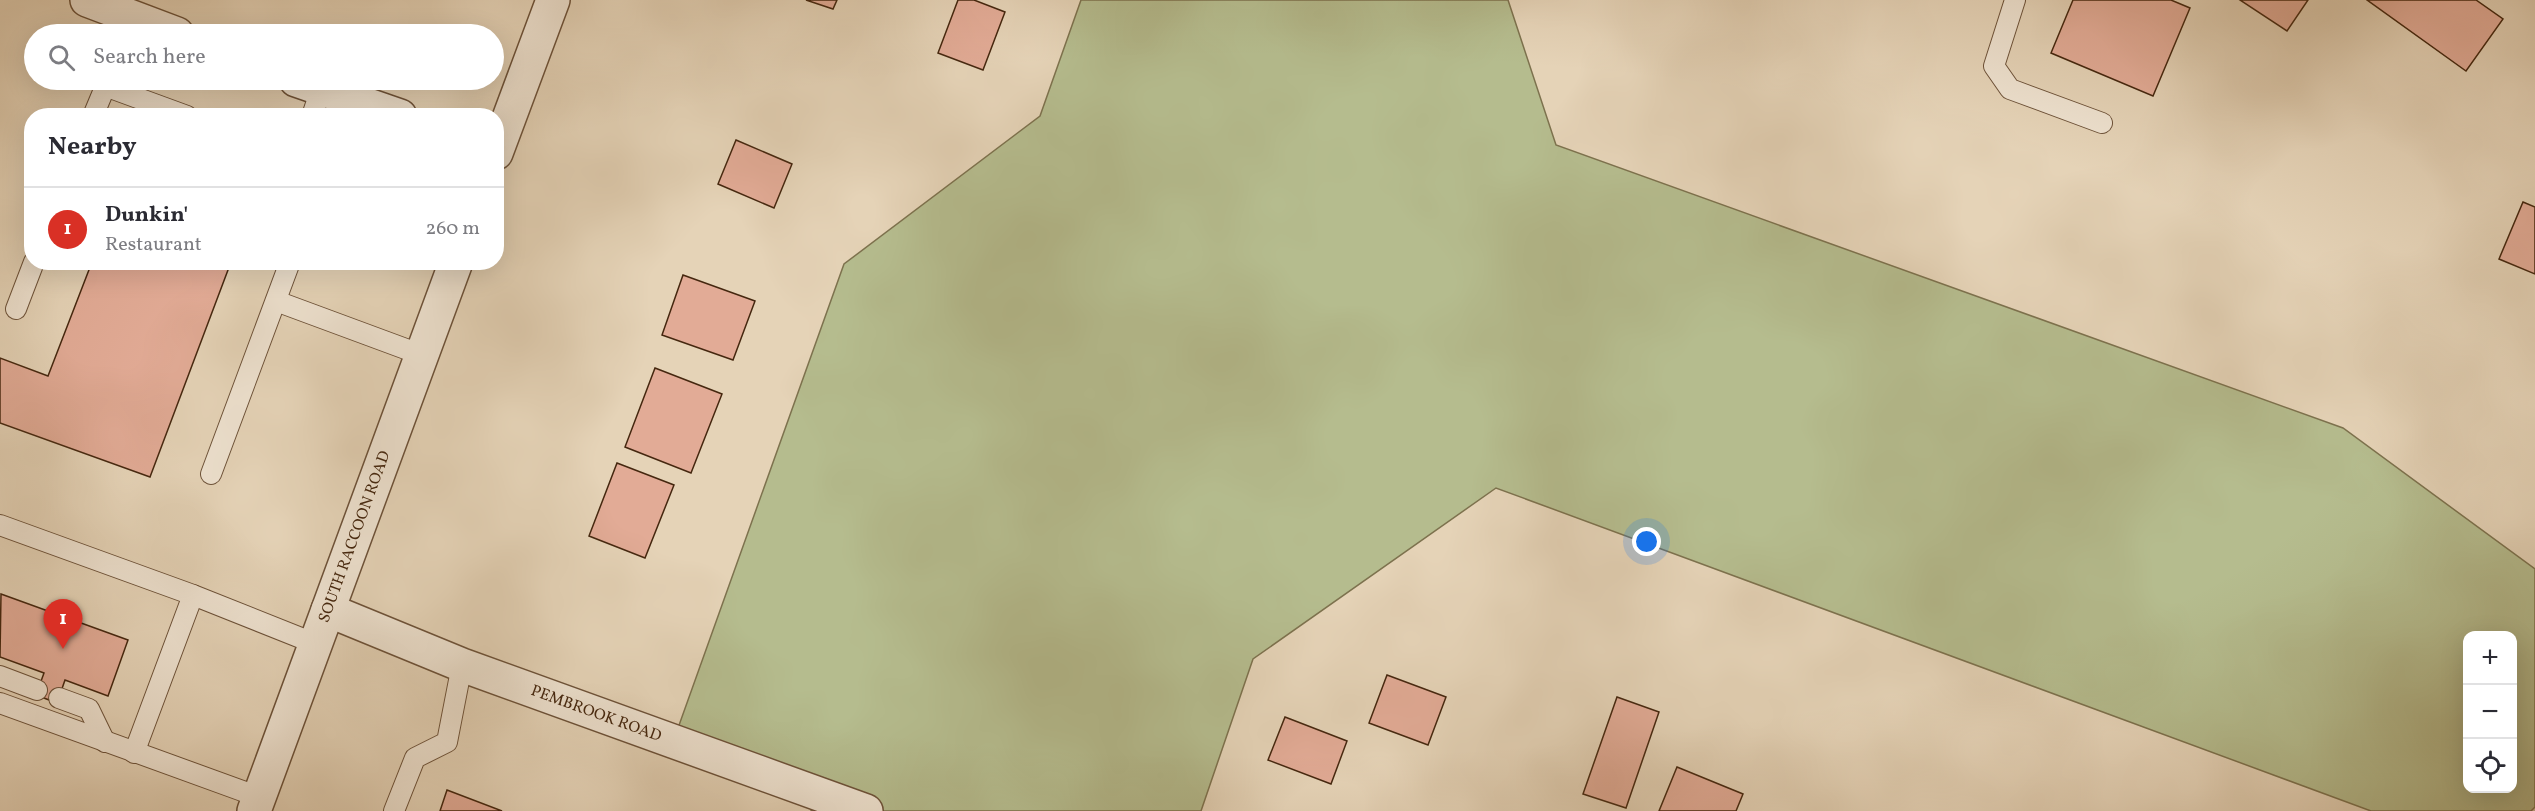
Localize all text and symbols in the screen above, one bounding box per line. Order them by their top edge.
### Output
search box [24,24,504,90]
icon: search [45,41,78,74]
text: Search here [93,42,206,73]
text: Nearby [48,129,137,165]
text: Dunkin' [105,200,188,231]
text: 1 [63,215,72,243]
text: 260 m [425,215,480,243]
text: Restaurant [105,231,202,259]
street label: SOUTH RACCOON ROAD [314,448,396,626]
your location [1632,527,1661,556]
pin: 1 [44,600,82,649]
map controls [2463,631,2517,793]
button: + [2463,631,2517,685]
street label: PEMBROOK ROAD [528,680,665,748]
button: − [2463,685,2517,739]
button: locate [2463,739,2517,793]

